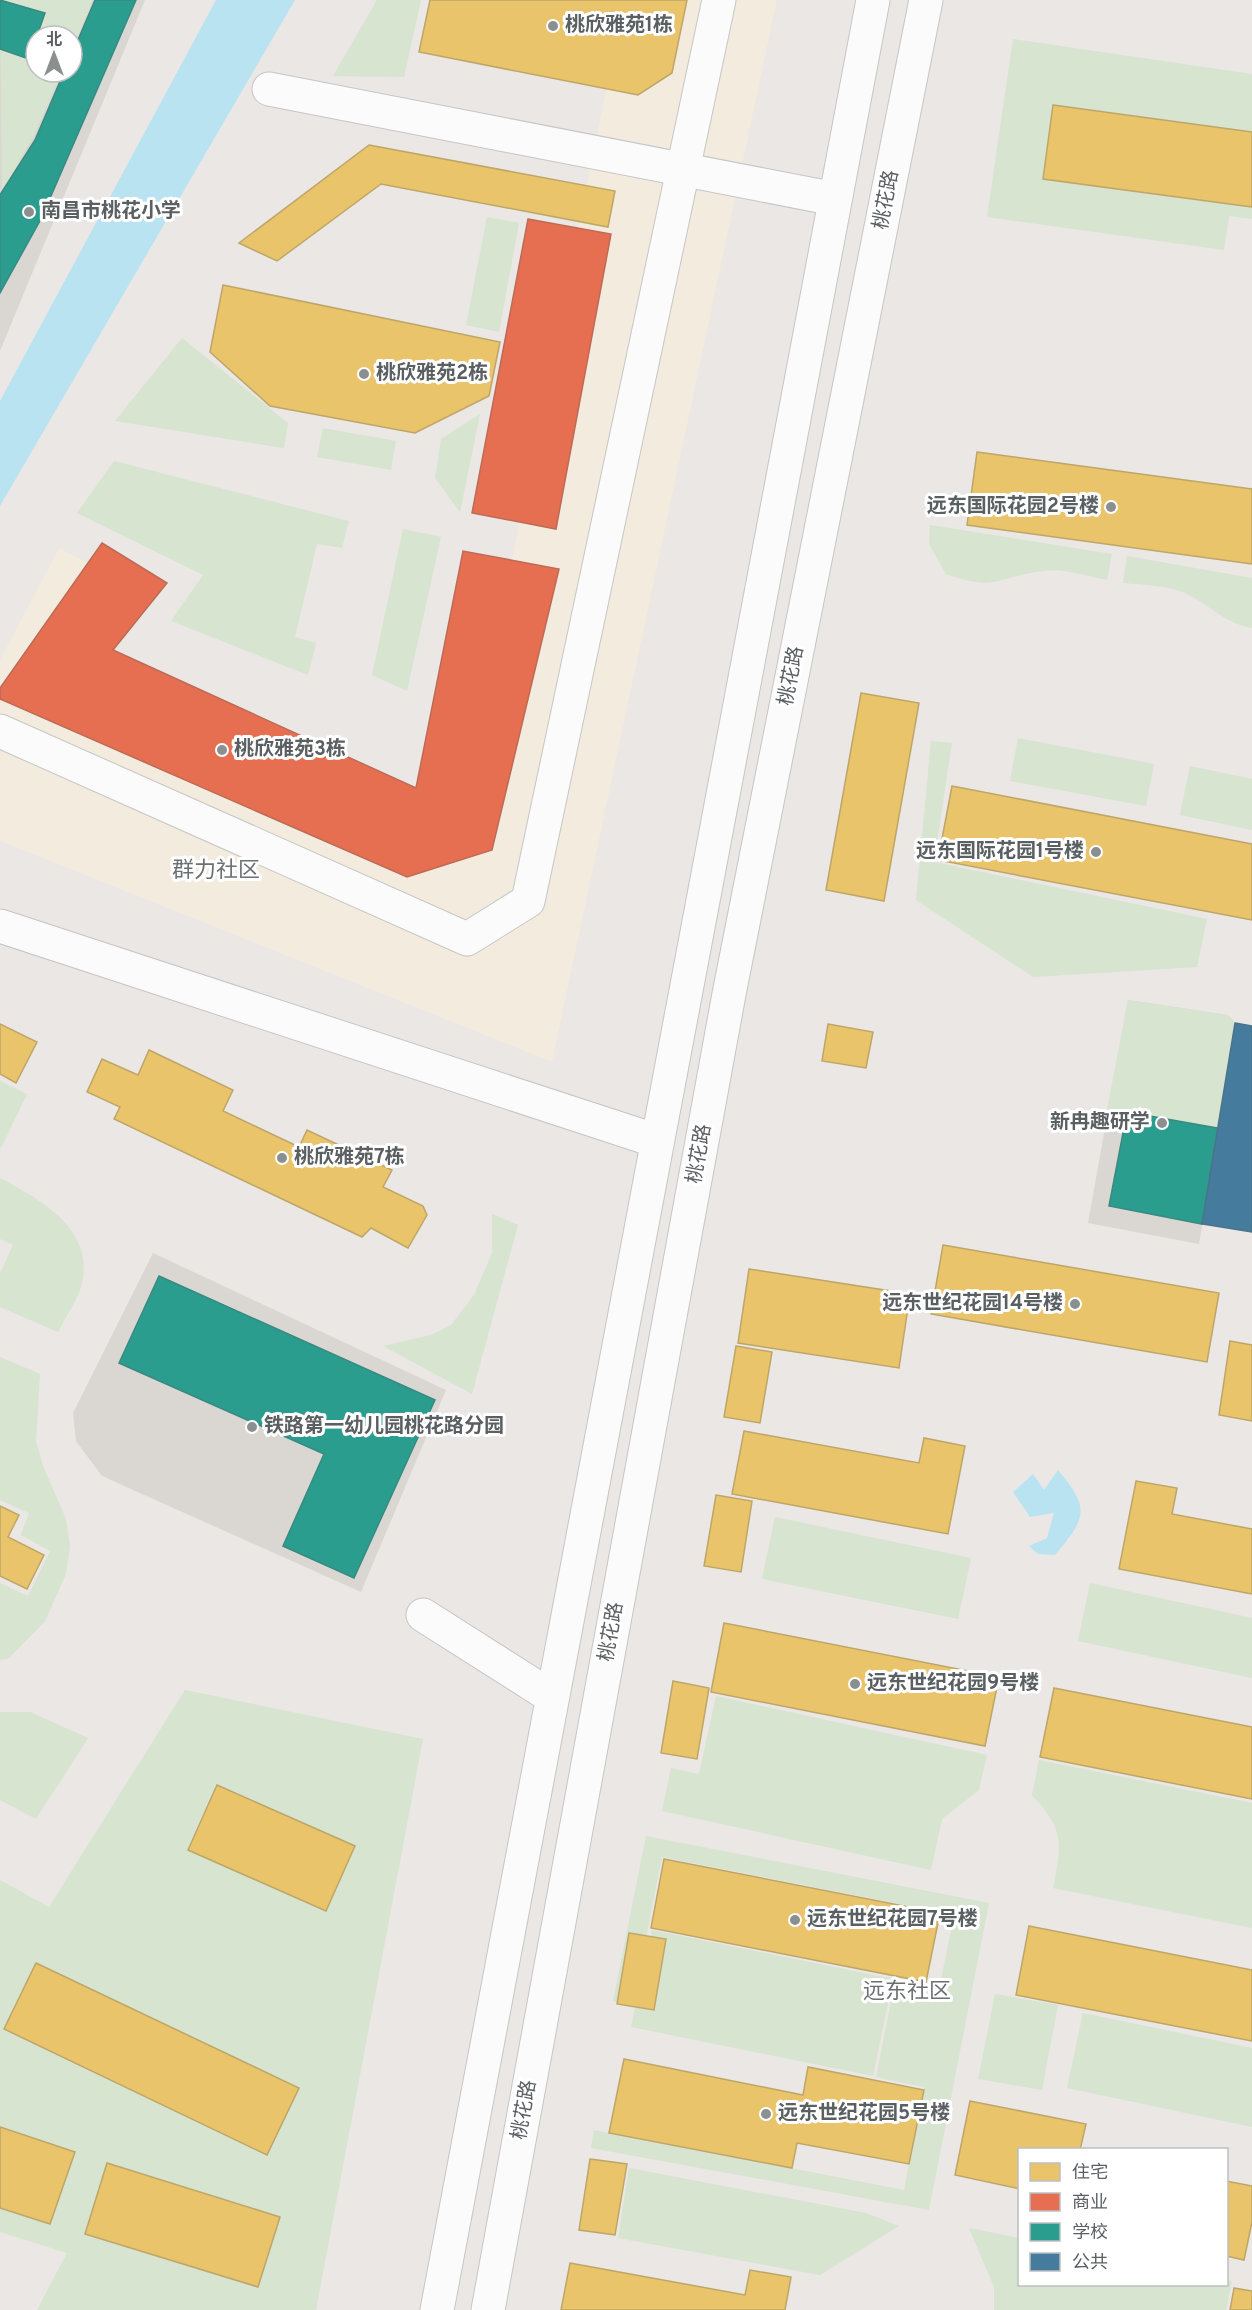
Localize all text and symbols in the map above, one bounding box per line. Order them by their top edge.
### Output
place label: 桃欣雅苑1栋 [565,13,673,39]
marker: 桃欣雅苑1栋 [546,19,560,33]
north arrow [24,24,84,84]
text: 北 [46,31,62,51]
street label: 桃花路 [869,168,905,232]
place label: 南昌市桃花小学 [41,199,181,225]
marker: 南昌市桃花小学 [22,205,36,219]
place label: 桃欣雅苑2栋 [376,361,488,387]
marker: 桃欣雅苑2栋 [357,367,371,381]
place label: 远东国际花园2号楼 [927,494,1099,520]
marker: 远东国际花园2号楼 [1104,500,1118,514]
street label: 桃花路 [774,644,810,708]
place label: 桃欣雅苑3栋 [234,737,346,763]
marker: 桃欣雅苑3栋 [215,743,229,757]
place label: 远东国际花园1号楼 [916,839,1084,865]
marker: 远东国际花园1号楼 [1089,845,1103,859]
district label: 群力社区 [172,858,260,885]
place label: 新冉趣研学 [1050,1110,1150,1136]
marker: 新冉趣研学 [1155,1116,1169,1130]
street label: 桃花路 [682,1122,718,1186]
place label: 桃欣雅苑7栋 [294,1145,405,1171]
marker: 桃欣雅苑7栋 [275,1151,289,1165]
place label: 远东世纪花园14号楼 [882,1291,1063,1317]
marker: 远东世纪花园14号楼 [1068,1297,1082,1311]
place label: 铁路第一幼儿园桃花路分园 [264,1414,504,1440]
marker: 铁路第一幼儿园桃花路分园 [245,1420,259,1434]
street label: 桃花路 [594,1600,630,1664]
place label: 远东世纪花园9号楼 [867,1671,1039,1697]
marker: 远东世纪花园9号楼 [848,1677,862,1691]
place label: 远东世纪花园7号楼 [807,1907,978,1933]
marker: 远东世纪花园7号楼 [788,1913,802,1927]
district label: 远东社区 [863,1979,951,2006]
street label: 桃花路 [507,2078,543,2142]
place label: 远东世纪花园5号楼 [778,2101,950,2127]
marker: 远东世纪花园5号楼 [759,2107,773,2121]
legend [1018,2148,1228,2286]
text: 住宅 [1072,2162,1108,2185]
text: 商业 [1072,2192,1108,2215]
text: 学校 [1072,2222,1108,2245]
text: 公共 [1072,2252,1108,2275]

